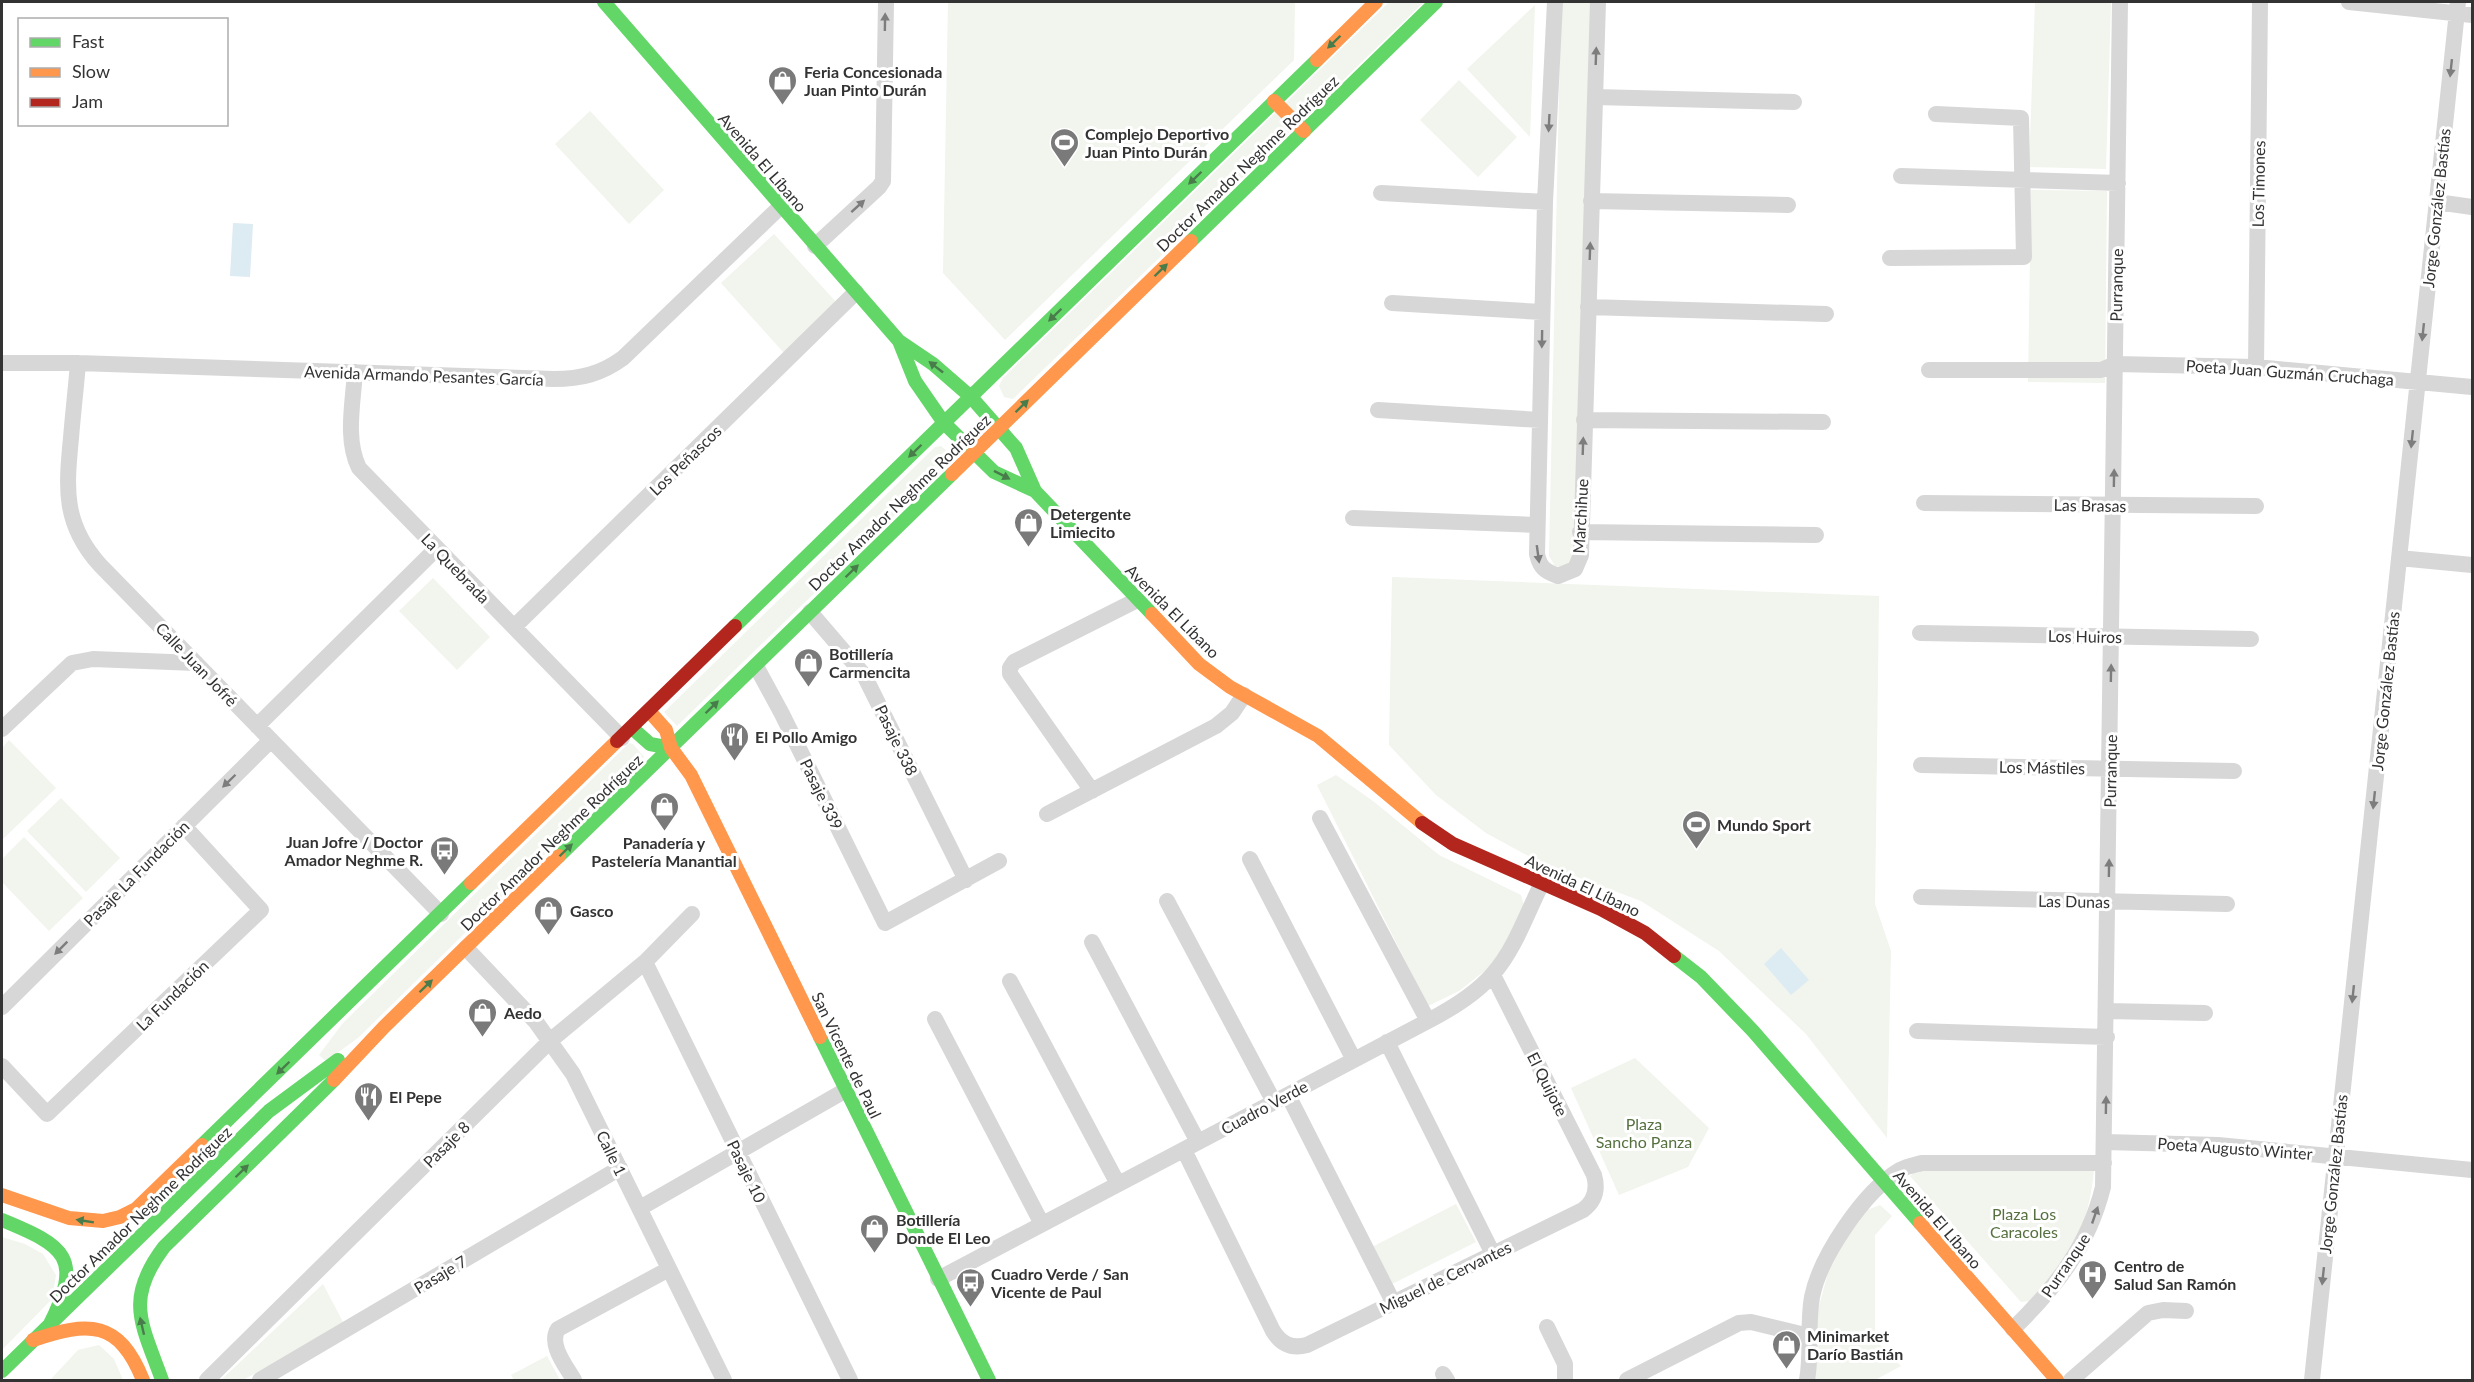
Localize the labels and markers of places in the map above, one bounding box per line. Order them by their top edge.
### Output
place label: Feria Concesionada Juan Pinto Durán [804,62,942,99]
shop icon: Feria Concesionada Juan Pinto Durán [767,64,799,106]
place label: Complejo Deportivo Juan Pinto Durán [1085,124,1229,161]
sports icon: Complejo Deportivo Juan Pinto Durán [1048,126,1080,168]
place label: Detergente Limiecito [1050,504,1131,541]
shop icon: Detergente Limiecito [1013,506,1045,548]
place label: Botillería Carmencita [829,644,911,681]
shop icon: Botillería Carmencita [792,646,824,688]
restaurant icon: El Pollo Amigo [718,720,750,762]
place label: El Pollo Amigo [755,727,857,746]
shop icon: Panadería y Pastelería Manantial [648,790,680,832]
sports icon: Mundo Sport [1680,808,1712,850]
place label: Mundo Sport [1717,815,1811,834]
place label: Juan Jofre / Doctor Amador Neghme R. [284,832,423,869]
place label: Panadería y Pastelería Manantial [591,833,737,870]
bus stop icon: Juan Jofre / Doctor Amador Neghme R. [428,834,460,876]
shop icon: Gasco [533,894,565,936]
place label: Gasco [570,901,614,920]
shop icon: Aedo [467,996,499,1038]
place label: Aedo [503,1003,542,1022]
restaurant icon: El Pepe [352,1080,384,1122]
place label: El Pepe [389,1087,442,1106]
place label: Botillería Donde El Leo [896,1210,990,1247]
shop icon: Botillería Donde El Leo [859,1212,891,1254]
place label: Centro de Salud San Ramón [2114,1256,2236,1293]
hospital icon: Centro de Salud San Ramón [2077,1258,2109,1300]
place label: Cuadro Verde / San Vicente de Paul [990,1264,1129,1301]
bus stop icon: Cuadro Verde / San Vicente de Paul [954,1266,986,1308]
place label: Minimarket Darío Bastián [1807,1326,1903,1363]
shop icon: Minimarket Darío Bastián [1770,1328,1802,1370]

